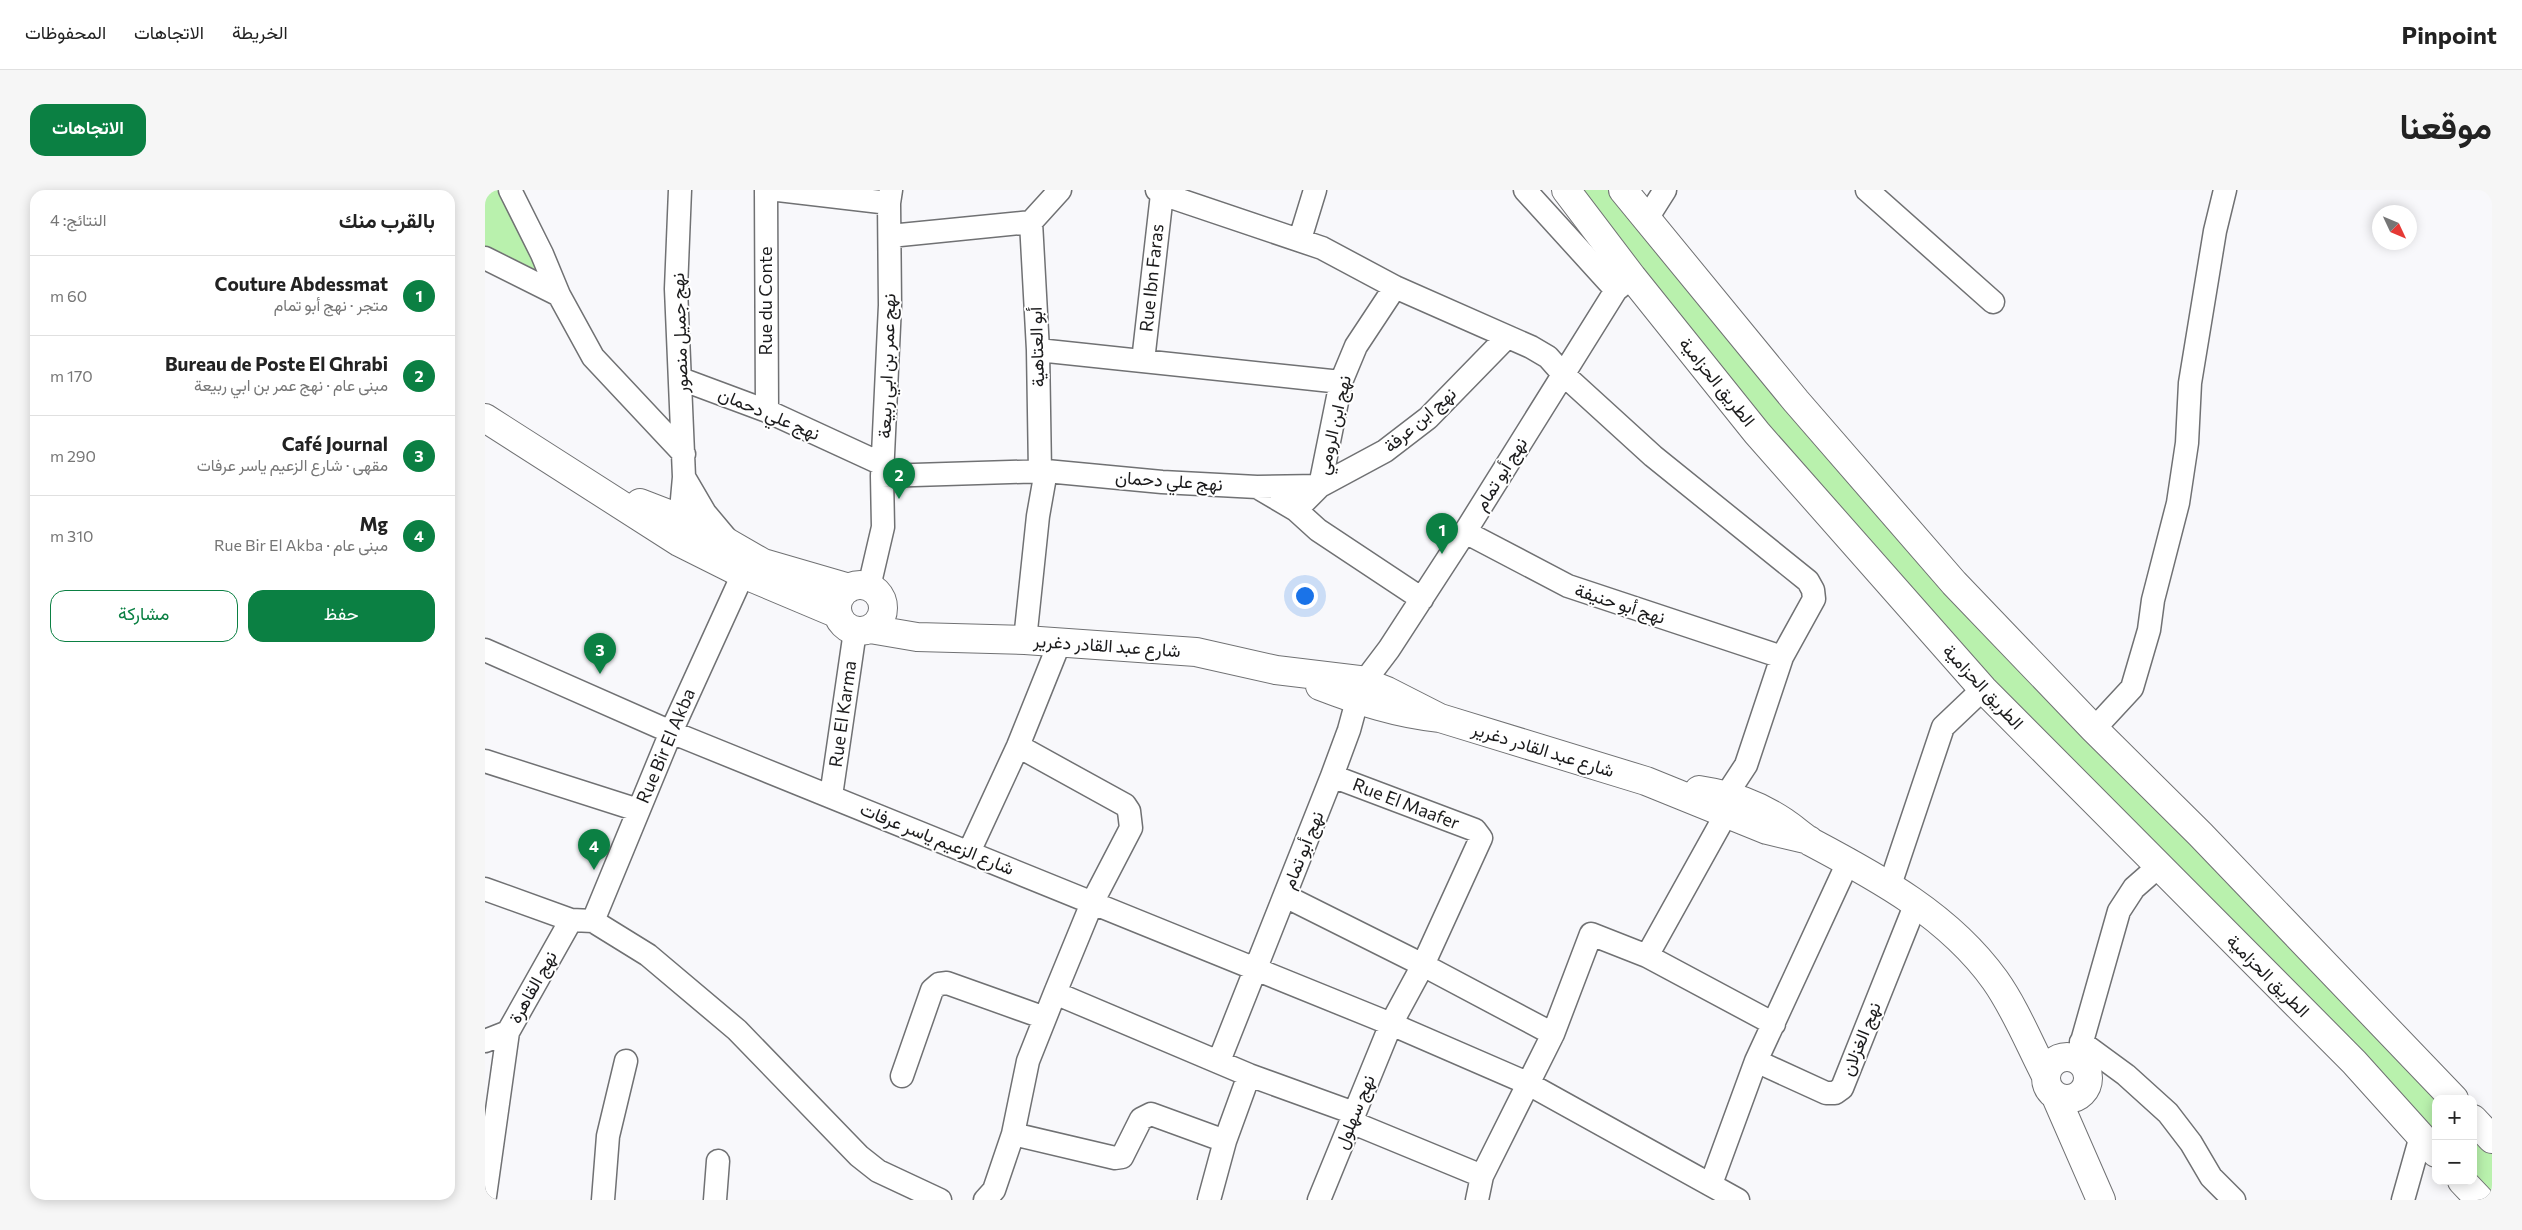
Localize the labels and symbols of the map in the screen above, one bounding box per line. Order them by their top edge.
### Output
north arrow [2372,205,2417,250]
street label: Rue Ibn Faras [1134,223,1168,333]
street label: Rue du Conte [754,247,776,356]
street label: نهج جميل منصور [666,272,694,395]
street label: نهج عمر بن ابي ربيعة [872,293,905,439]
street label: أبو العتاهية [1024,306,1049,388]
street label: الطريق الحزامية [1674,332,1760,431]
street label: نهج ابن الرومي [1311,373,1360,478]
street label: نهج علي دحمان [713,382,823,449]
street label: نهج ابن عرفة [1379,382,1461,458]
street label: نهج أبو تمام [1469,433,1533,515]
pin: 2 [883,458,915,499]
street label: نهج علي دحمان [1114,465,1224,500]
pin: 1 [1426,513,1458,554]
street label: نهج أبو حنيفة [1572,578,1668,630]
your location [1292,583,1318,609]
street label: شارع عبد القادر دغرير [1032,629,1181,663]
pin: 3 [584,633,616,674]
street label: الطريق الحزامية [1938,639,2029,734]
street label: Rue El Karma [824,659,860,769]
street label: Rue Bir El Akba [631,685,699,806]
street label: شارع عبد القادر دغرير [1468,717,1617,783]
street label: Rue El Maafer [1350,773,1463,834]
street label: شارع الزعيم ياسر عرفات [856,797,1018,881]
street label: نهج أبو تمام [1276,807,1330,893]
pin: 4 [578,829,610,870]
street label: الطريق الحزامية [2222,929,2315,1022]
street label: نهج القاهرة [503,946,563,1028]
street label: نهج الغزلان [1835,998,1887,1080]
street label: نهج سهلول [1329,1071,1381,1153]

